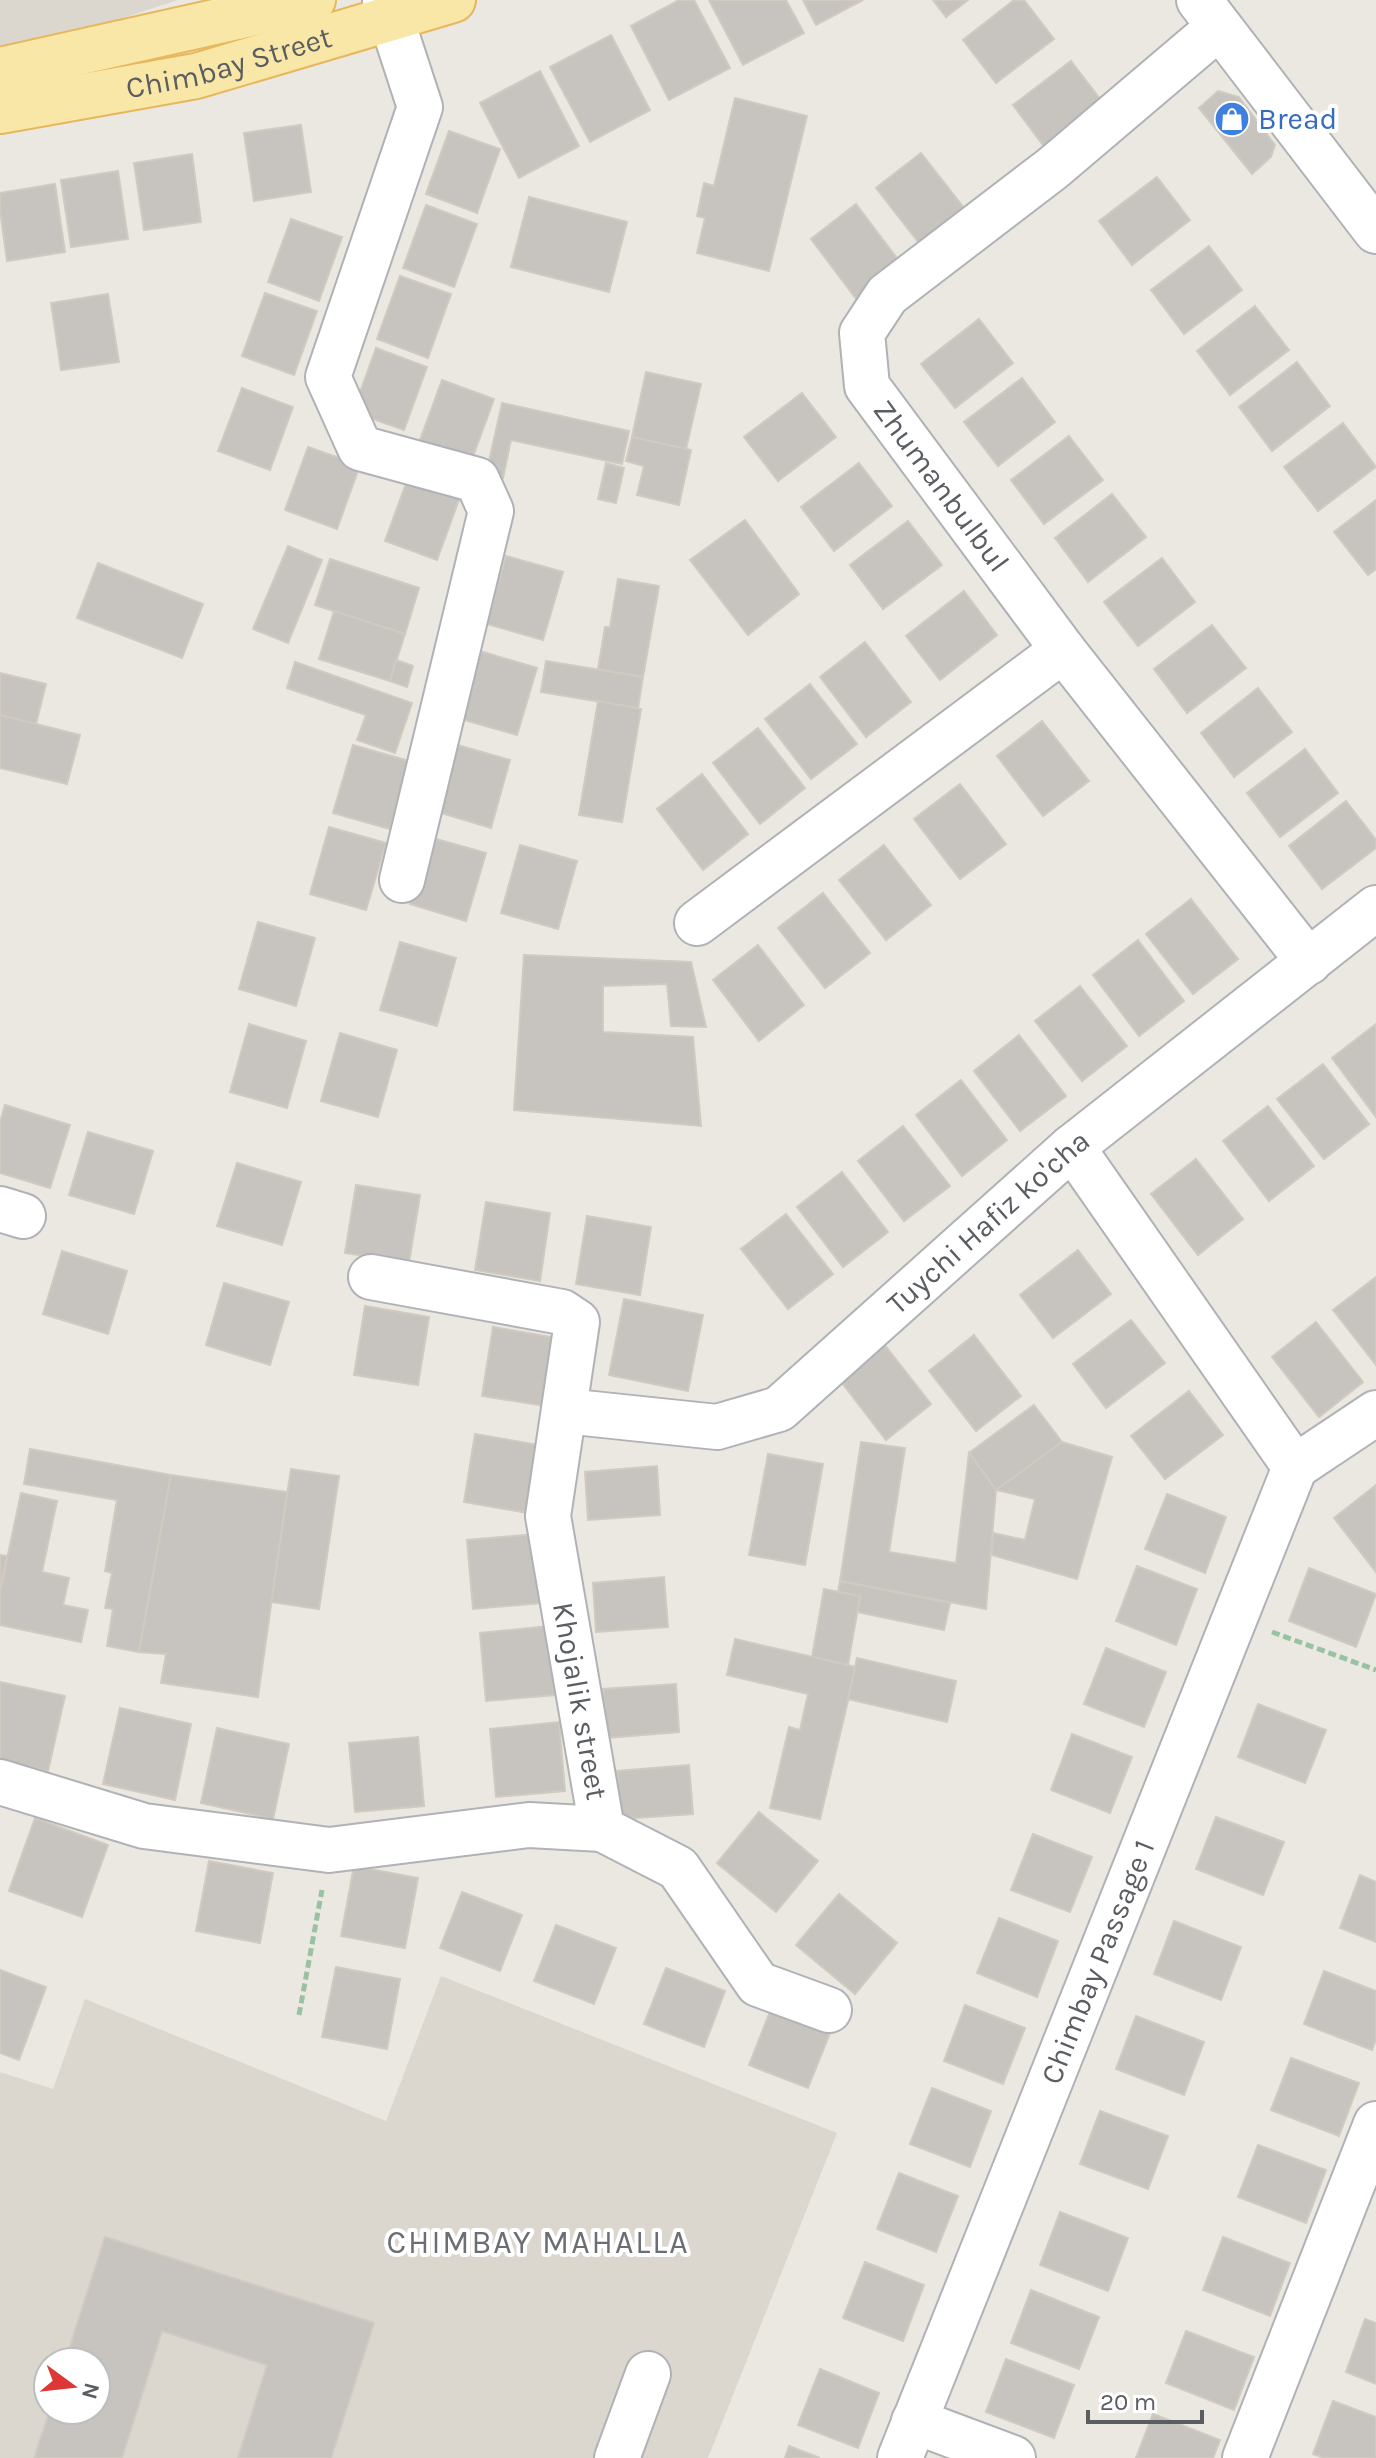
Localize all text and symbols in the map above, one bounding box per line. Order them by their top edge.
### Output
street label: Chimbay Street [123,19,336,106]
shop icon: Bread [1213,100,1251,138]
place label: Bread [1258,101,1337,137]
street label: Zhumanbulbul [866,393,1017,579]
street label: Tuychi Hafiz ko'cha [879,1122,1097,1322]
street label: Khojalik street [545,1599,615,1803]
street label: Chimbay Passage 1 [1033,1835,1162,2089]
district label: CHIMBAY MAHALLA [386,2224,690,2261]
north arrow [32,2346,112,2426]
scale bar [1088,2374,1202,2424]
text: N [76,2380,105,2402]
text: 20 m [1100,2388,1156,2416]

